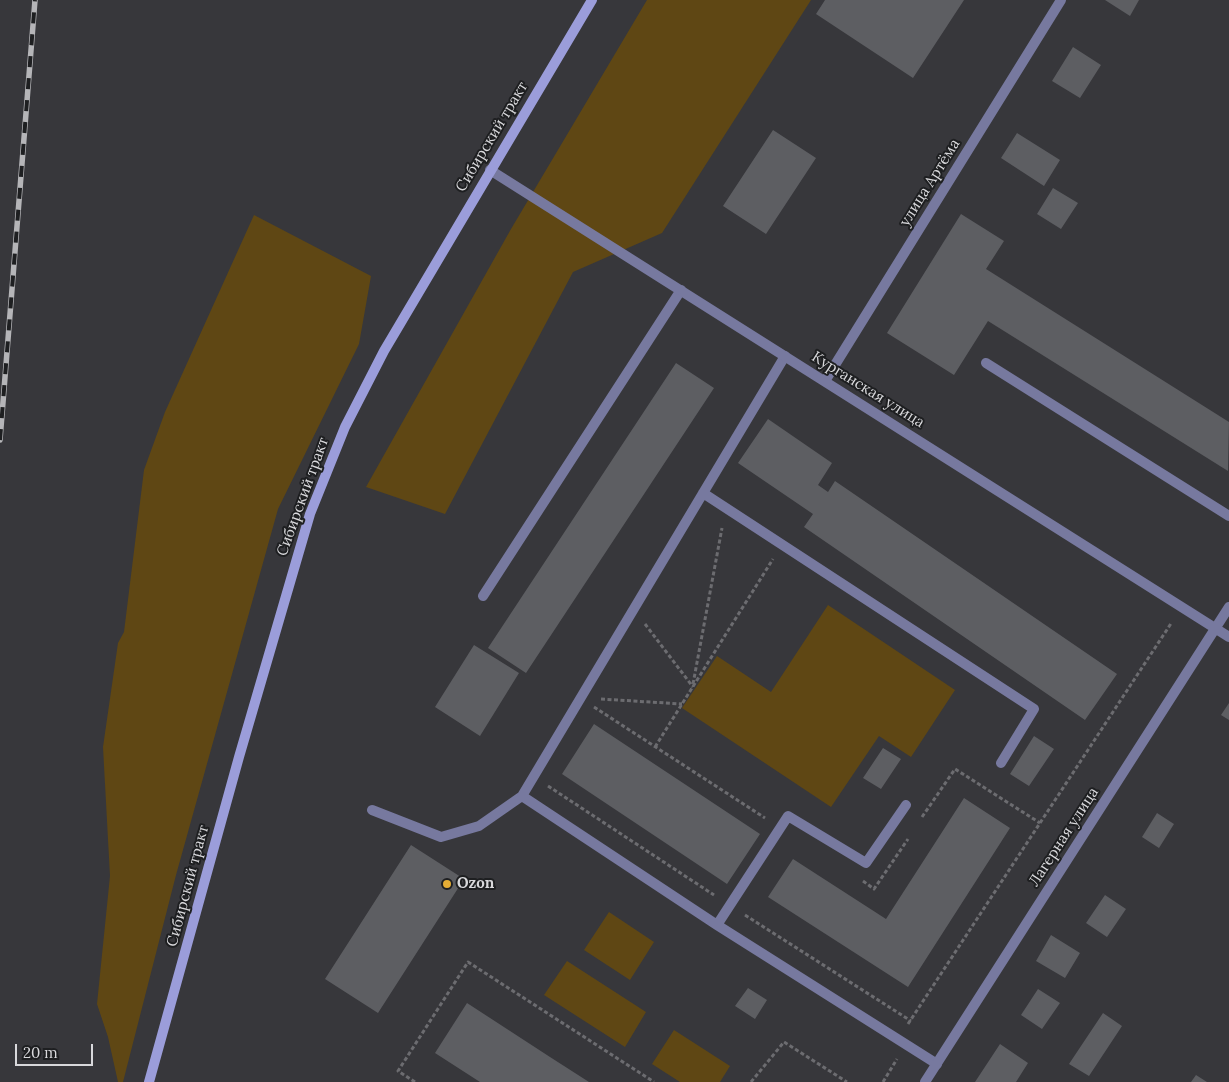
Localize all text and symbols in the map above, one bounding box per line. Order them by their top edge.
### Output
street label: Сибирский тракт [452,79,532,195]
street label: улица Артёма [896,136,964,230]
street label: Курганская улица [808,348,928,432]
street label: Сибирский тракт [273,435,333,559]
street label: Лагерная улица [1025,784,1103,890]
street label: Сибирский тракт [163,823,213,949]
place label: Ozon [457,875,494,893]
marker: Ozon [441,878,453,890]
scale bar [18,1034,95,1066]
text: 20 m [23,1043,58,1062]

